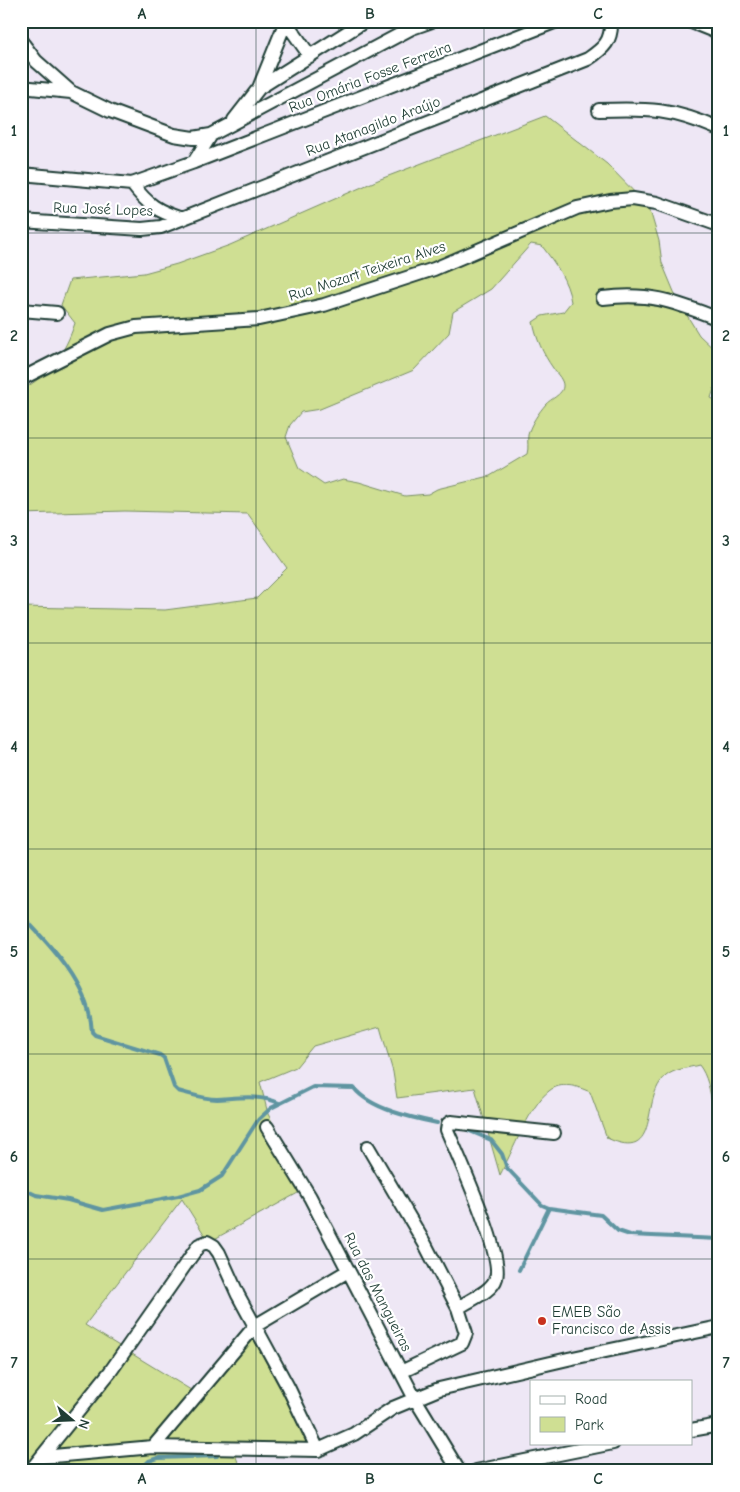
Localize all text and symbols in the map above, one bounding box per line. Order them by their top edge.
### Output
text: A [138,5,147,23]
text: B [365,5,375,23]
text: C [593,5,603,23]
street label: Rua Omária Fosse Ferreira [286,38,454,116]
street label: Rua Atanagildo Araújo [303,92,443,160]
text: 1 [11,122,17,140]
text: 1 [723,122,729,140]
street label: Rua José Lopes [53,198,153,220]
street label: Rua Mozart Teixeira Alves [286,237,448,305]
text: 2 [10,327,18,345]
text: 2 [722,327,730,345]
text: 3 [10,532,18,550]
text: 3 [722,532,730,550]
text: 4 [10,738,18,756]
text: 4 [722,738,730,756]
text: 5 [10,943,18,961]
text: 5 [722,943,730,961]
text: 6 [10,1148,18,1166]
text: 6 [722,1148,730,1166]
street label: Rua das Mangueiras [340,1230,416,1354]
place label: EMEB São Francisco de Assis [552,1303,671,1338]
marker: EMEB São Francisco de Assis [536,1315,548,1327]
text: 7 [10,1354,18,1372]
text: 7 [722,1354,730,1372]
legend [530,1380,692,1444]
text: Road [575,1390,607,1408]
north arrow [48,1394,98,1444]
text: Park [575,1416,604,1434]
text: N [74,1417,93,1431]
text: A [138,1470,147,1488]
text: B [365,1470,375,1488]
text: C [593,1470,603,1488]

